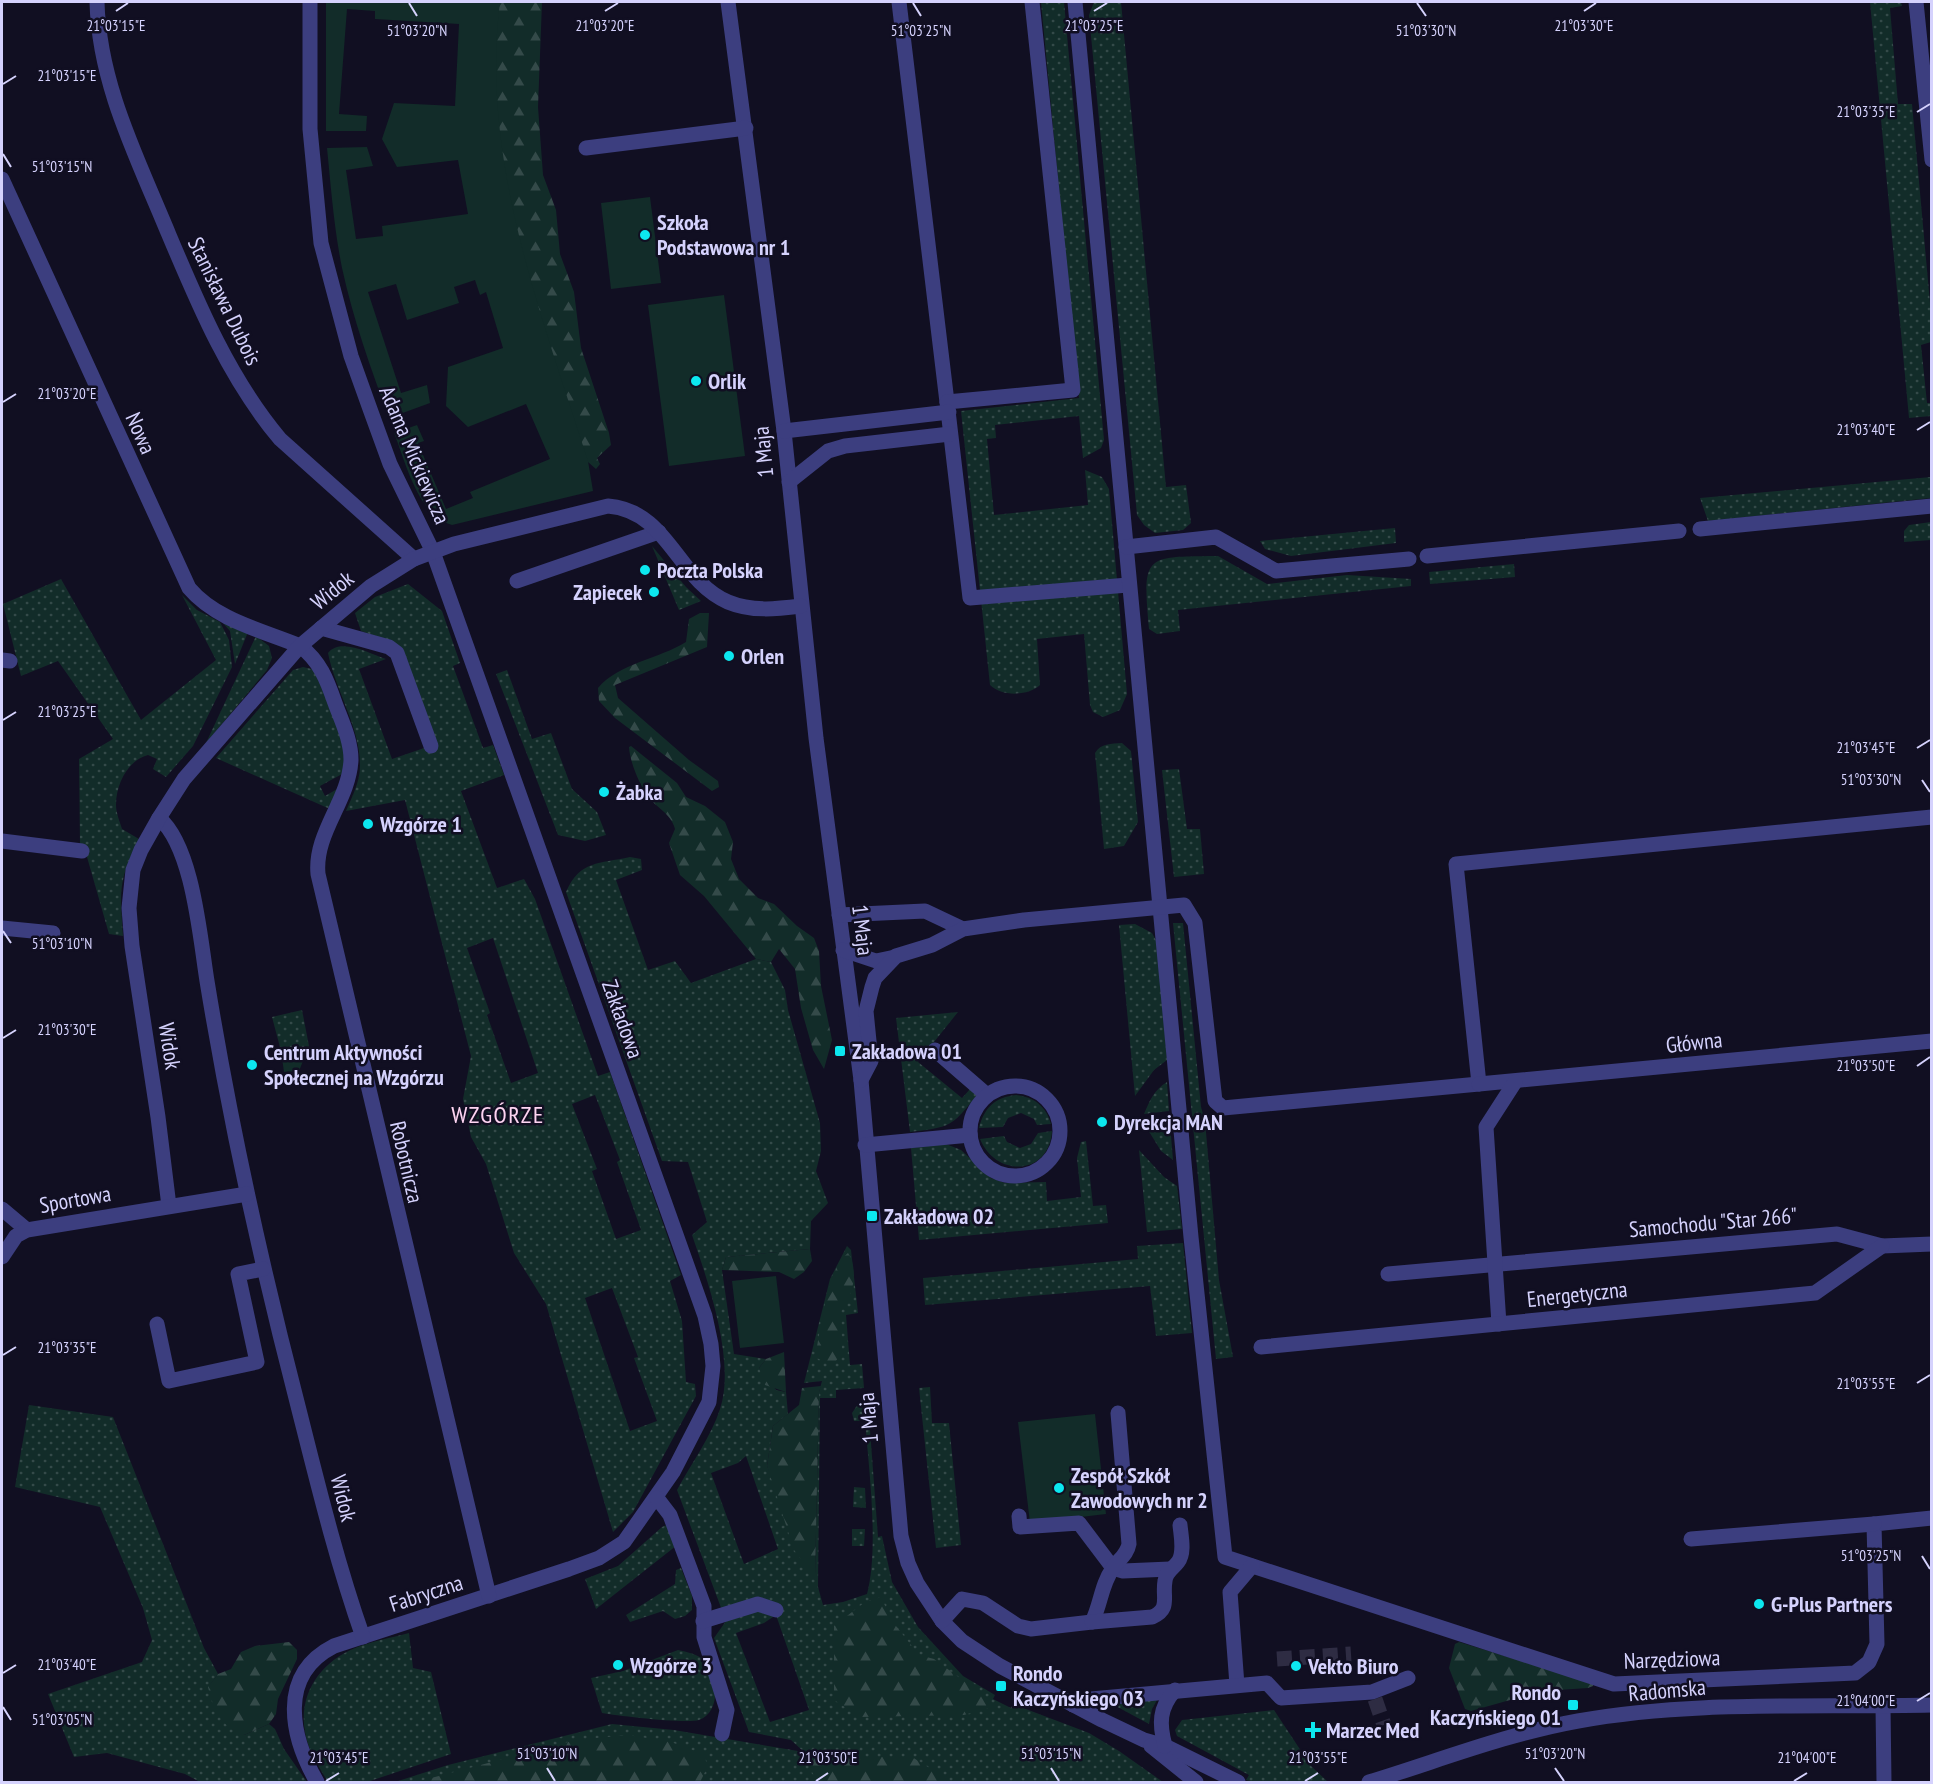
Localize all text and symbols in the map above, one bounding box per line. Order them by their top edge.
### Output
text: 21°03'15"E [86,16,146,35]
text: 21°03'20"E [575,16,635,35]
text: 21°03'25"E [1064,16,1124,35]
text: 21°03'30"E [1554,16,1614,35]
text: 51°03'20"N [387,21,447,40]
text: 51°03'25"N [891,21,951,40]
text: 51°03'30"N [1396,21,1456,40]
text: 21°03'15"E [37,66,97,85]
text: 21°03'35"E [1836,102,1896,121]
text: 51°03'15"N [32,157,92,176]
place label: Szkoła Podstawowa nr 1 [657,208,790,261]
marker: Szkoła Podstawowa nr 1 [638,228,652,242]
street label: Stanisława Dubois [182,232,268,370]
place label: Orlik [708,367,747,395]
marker: Orlik [689,374,703,388]
street label: Adama Mickiewicza [373,382,457,528]
text: 21°03'20"E [37,384,97,403]
street label: Nowa [119,408,163,458]
text: 21°03'40"E [1836,420,1896,439]
street label: 1 Maja [746,425,780,479]
place label: Poczta Polska [657,556,763,584]
marker: Poczta Polska [638,563,652,577]
street label: Widok [305,564,359,616]
place label: Zapiecek [573,578,643,606]
marker: Zapiecek [647,585,661,599]
place label: Orlen [741,642,784,670]
marker: Orlen [722,649,736,663]
text: 21°03'25"E [37,702,97,721]
text: 21°03'45"E [1836,738,1896,757]
text: 51°03'30"N [1841,770,1901,789]
place label: Żabka [616,778,663,806]
marker: Żabka [597,785,611,799]
place label: Wzgórze 1 [379,810,462,838]
marker: Wzgórze 1 [361,817,375,831]
street label: 1 Maja [846,903,880,957]
text: 51°03'10"N [32,934,92,953]
street label: Zakładowa [596,976,650,1062]
text: 21°03'30"E [37,1020,97,1039]
street label: Widok [152,1021,188,1072]
street label: Główna [1664,1025,1724,1059]
place label: Zakładowa 01 [852,1037,962,1065]
place label: Centrum Aktywności Społecznej na Wzgórzu [264,1038,444,1091]
marker: Zakładowa 01 [833,1044,847,1058]
text: 21°03'50"E [1836,1056,1896,1075]
marker: Centrum Aktywności Społecznej na Wzgórzu [245,1058,259,1072]
district label: WZGÓRZE [451,1099,545,1130]
place label: Dyrekcja MAN [1114,1108,1223,1136]
marker: Dyrekcja MAN [1095,1115,1109,1129]
street label: Robotnicza [384,1118,430,1206]
street label: Sportowa [37,1179,113,1219]
street label: Samochodu "Star 266" [1628,1201,1798,1243]
place label: Zakładowa 02 [884,1202,994,1230]
marker: Zakładowa 02 [865,1209,879,1223]
street label: Energetyczna [1525,1275,1629,1313]
text: 21°03'35"E [37,1338,97,1357]
text: 21°03'55"E [1836,1374,1896,1393]
street label: 1 Maja [852,1391,884,1445]
place label: Zespół Szkół Zawodowych nr 2 [1071,1461,1208,1514]
street label: Widok [325,1472,363,1525]
marker: Zespół Szkół Zawodowych nr 2 [1052,1481,1066,1495]
text: 51°03'25"N [1841,1546,1901,1565]
street label: Fabryczna [386,1568,466,1618]
place label: G-Plus Partners [1771,1590,1893,1618]
marker: G-Plus Partners [1752,1597,1766,1611]
street label: Narzędziowa [1623,1643,1721,1675]
place label: Wzgórze 3 [629,1651,712,1679]
place label: Vekto Biuro [1307,1652,1399,1680]
text: 21°03'40"E [37,1655,97,1674]
marker: Wzgórze 3 [611,1658,625,1672]
place label: Rondo Kaczyńskiego 03 [1013,1659,1144,1712]
marker: Vekto Biuro [1289,1659,1303,1673]
street label: Radomska [1627,1673,1707,1707]
place label: Rondo Kaczyńskiego 01 [1430,1678,1561,1731]
marker: Rondo Kaczyńskiego 03 [994,1679,1008,1693]
text: 21°04'00"E [1836,1691,1896,1710]
marker: Rondo Kaczyńskiego 01 [1566,1698,1580,1712]
text: 51°03'05"N [32,1710,92,1729]
place label: Marzec Med [1326,1716,1420,1744]
marker: Marzec Med [1304,1721,1322,1739]
text: 51°03'10"N [517,1744,577,1763]
text: 51°03'15"N [1021,1744,1081,1763]
text: 51°03'20"N [1525,1744,1585,1763]
text: 21°03'45"E [309,1748,369,1767]
text: 21°03'50"E [798,1748,858,1767]
text: 21°03'55"E [1288,1748,1348,1767]
text: 21°04'00"E [1777,1748,1837,1767]

